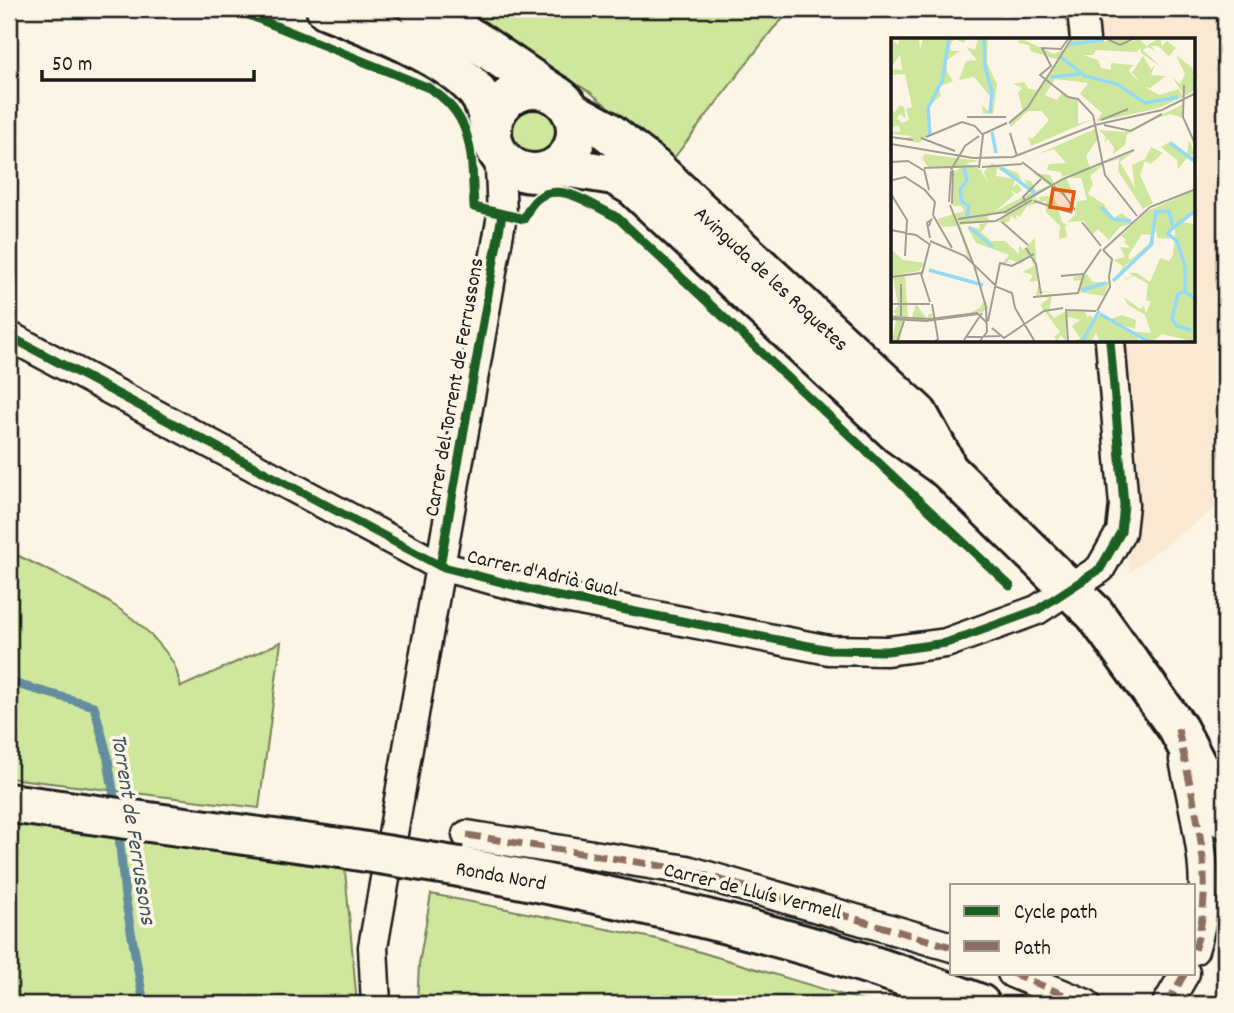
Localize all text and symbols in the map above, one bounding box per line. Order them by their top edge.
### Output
scale bar [42,38,254,82]
inset map [891,38,1196,343]
text: 50 m [52,51,92,81]
street label: Avinguda de les Roquetes [686,201,854,360]
street label: Carrer del Torrent de Ferrussons [418,256,493,519]
street label: Carrer d'Adrià Gual [464,543,621,607]
water label: Torrent de Ferrussons [100,732,163,928]
street label: Ronda Nord [453,855,548,901]
street label: Carrer de Lluís Vermell [660,856,844,930]
legend [950,884,1196,974]
text: Cycle path [1014,899,1097,929]
text: Path [1014,935,1051,965]

